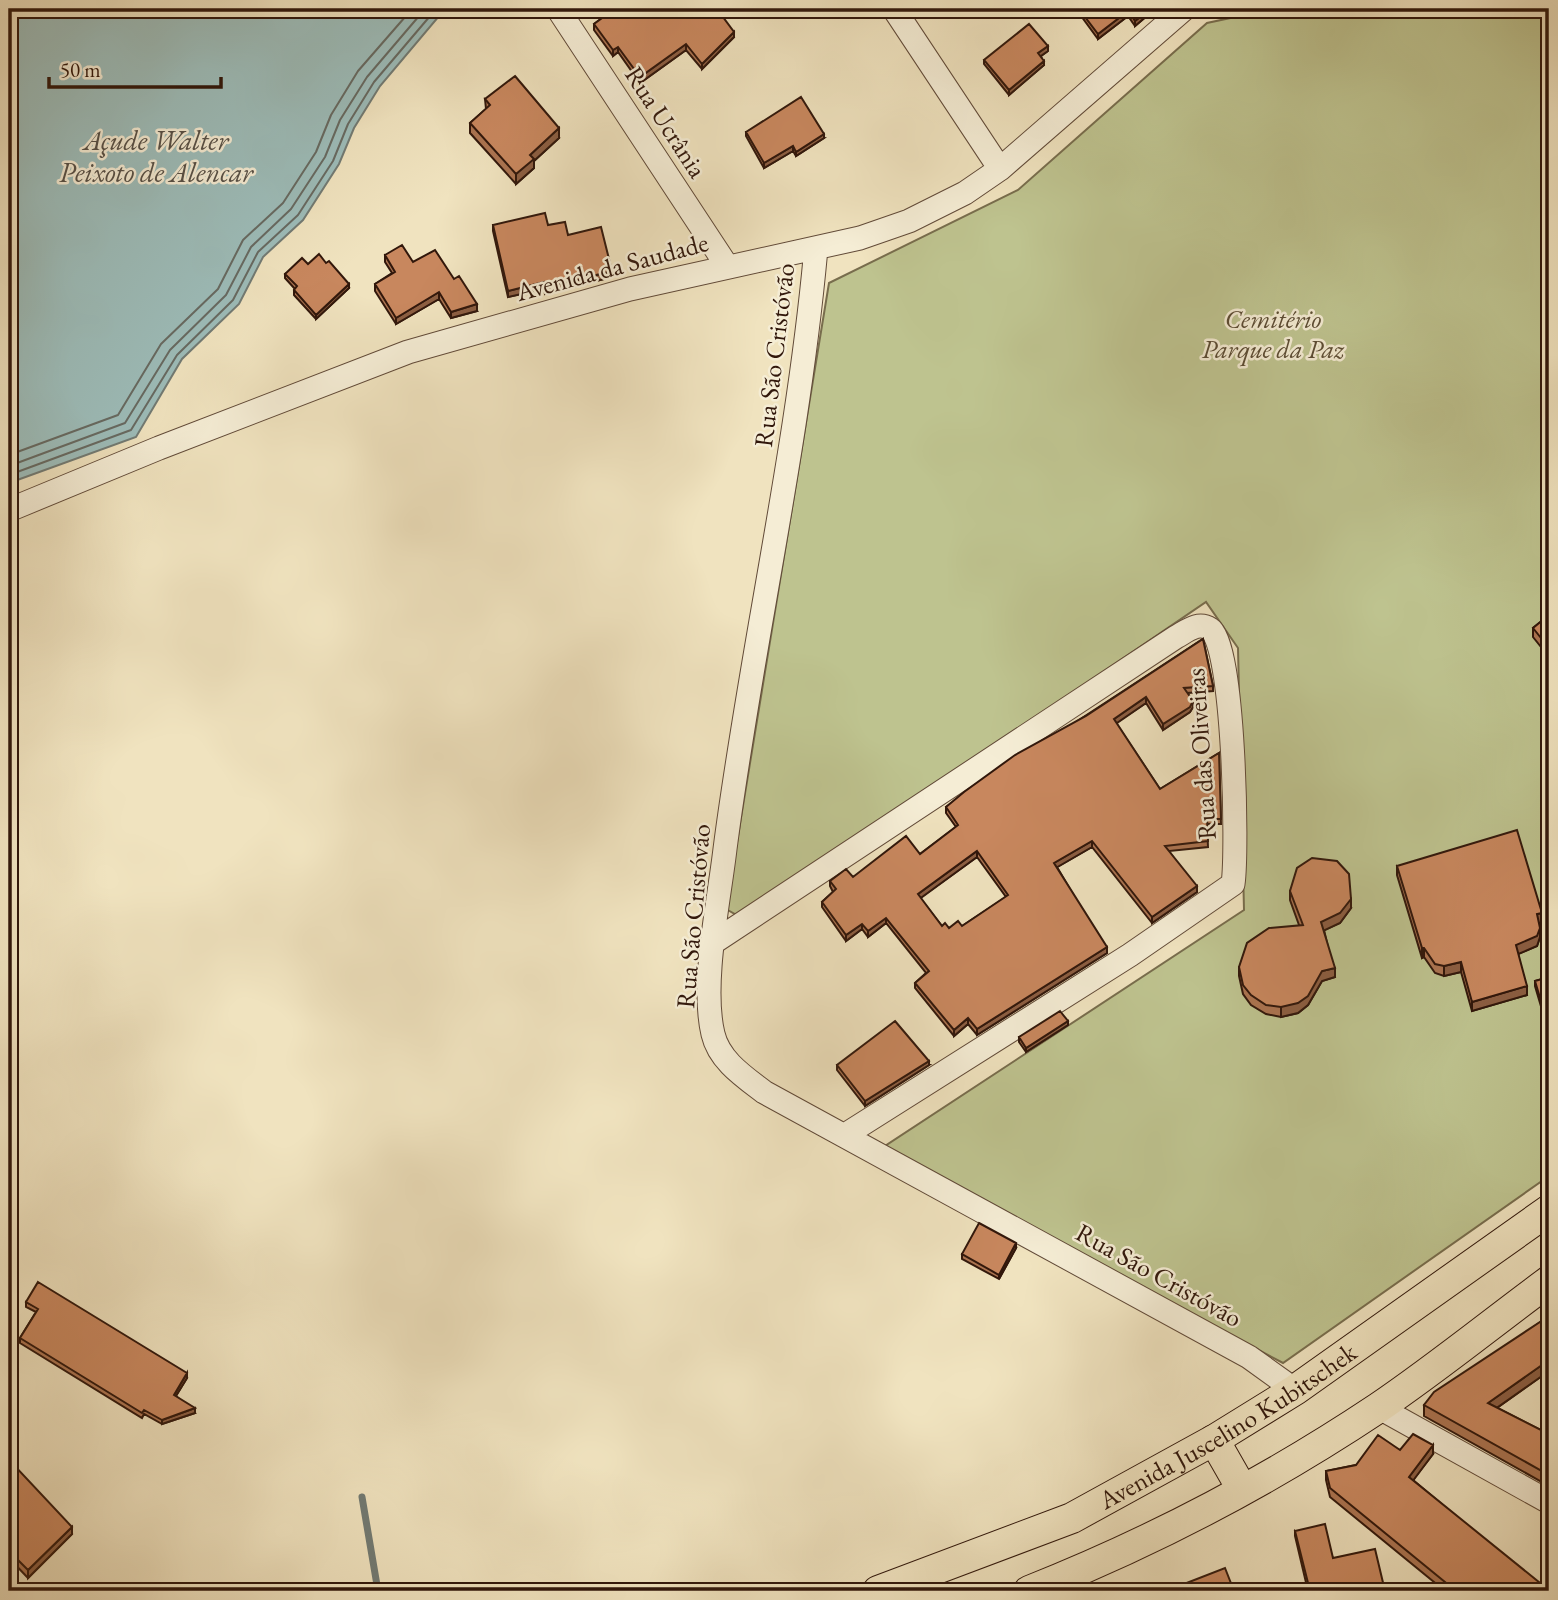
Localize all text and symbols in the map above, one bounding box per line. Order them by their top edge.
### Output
scale bar [49,46,220,90]
text: 50 m [60,56,101,83]
street label: Rua Ucrânia [617,60,715,185]
water label: Açude Walter Peixoto de Alencar [59,122,254,190]
street label: Avenida da Saudade [511,225,712,309]
street label: Rua São Cristóvão [746,261,802,449]
park label: Cemitério Parque da Paz [1202,302,1345,367]
street label: Rua das Oliveiras [1178,667,1224,841]
street label: Rua São Cristóvão [668,822,718,1010]
street label: Rua São Cristóvão [1070,1215,1248,1335]
street label: Avenida Juscelino Kubitschek [1092,1334,1364,1518]

